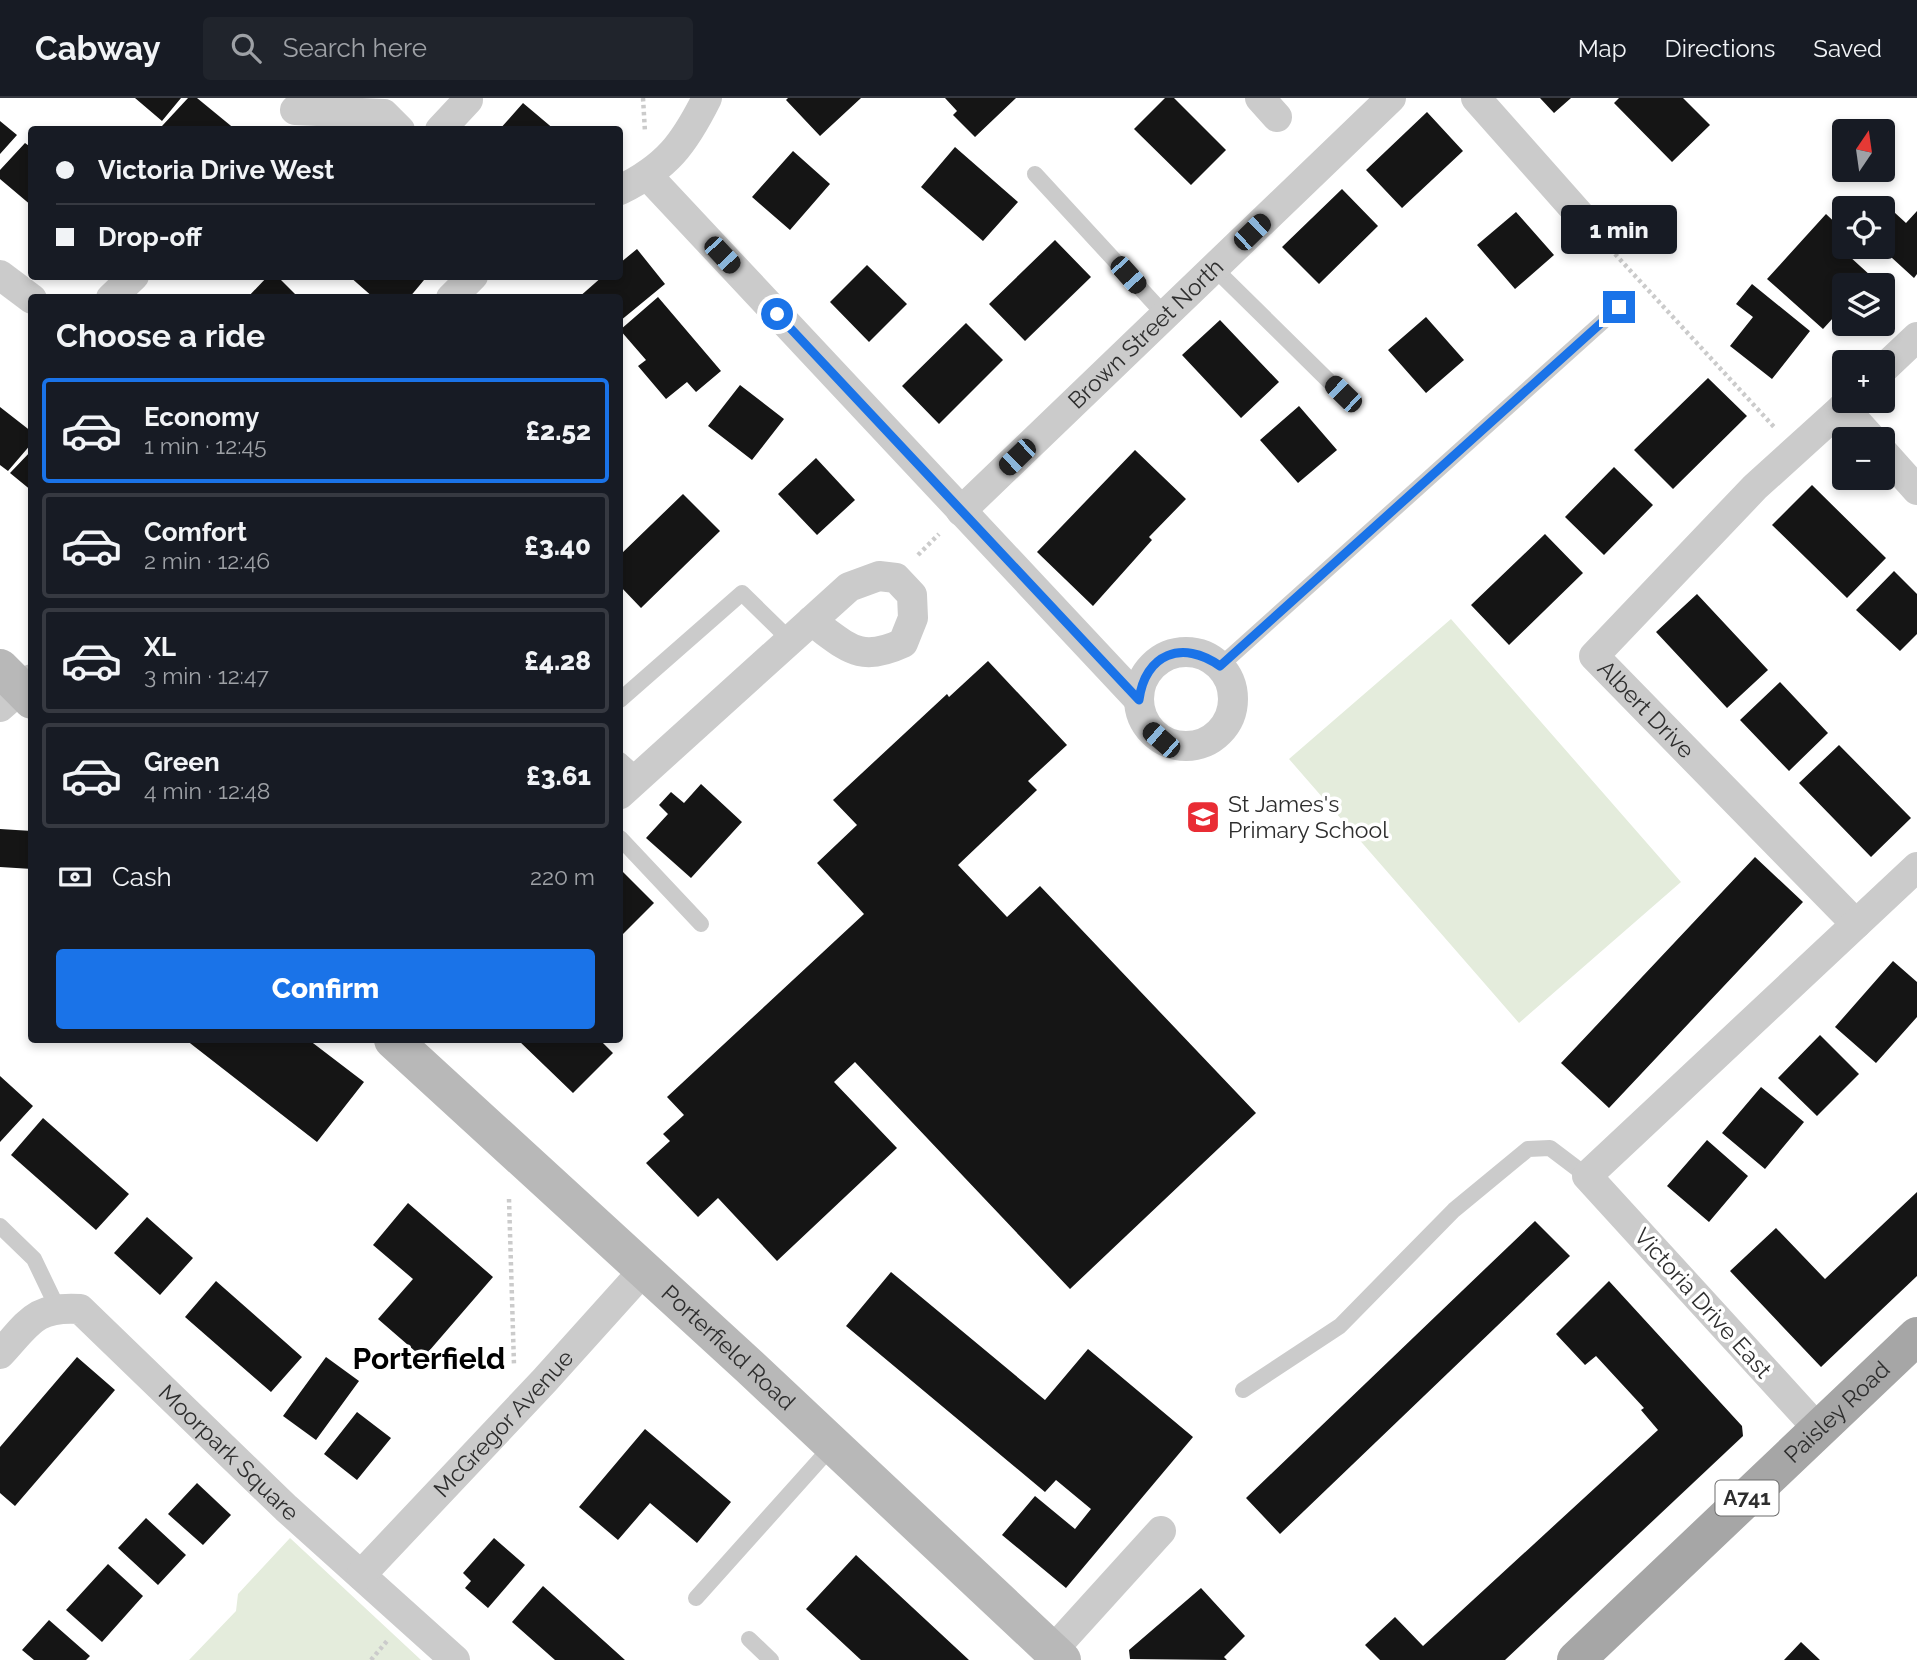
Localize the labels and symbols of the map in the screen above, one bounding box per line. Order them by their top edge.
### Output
north arrow [1832,119,1895,182]
callout: 1 min [1561,206,1677,254]
car [1230,210,1275,254]
car [700,232,745,278]
car [1107,252,1150,298]
street label: Brown Street North [1062,253,1228,414]
route end [1603,291,1635,323]
route start [761,298,793,330]
car [1321,372,1366,416]
car [995,435,1040,479]
street label: Albert Drive [1593,654,1700,763]
car [1139,718,1184,762]
place label: St James's Primary School [1228,790,1389,843]
school or university icon: St James's Primary School [1184,798,1222,836]
street label: Victoria Drive East [1629,1222,1778,1383]
street label: Porterfield Road [656,1279,801,1415]
district label: Porterfield [353,1341,505,1376]
street label: McGregor Avenue [428,1344,578,1502]
street label: Paisley Road [1778,1355,1895,1468]
street label: Moorpark Square [154,1379,305,1526]
road number: A741 [1716,1480,1778,1516]

